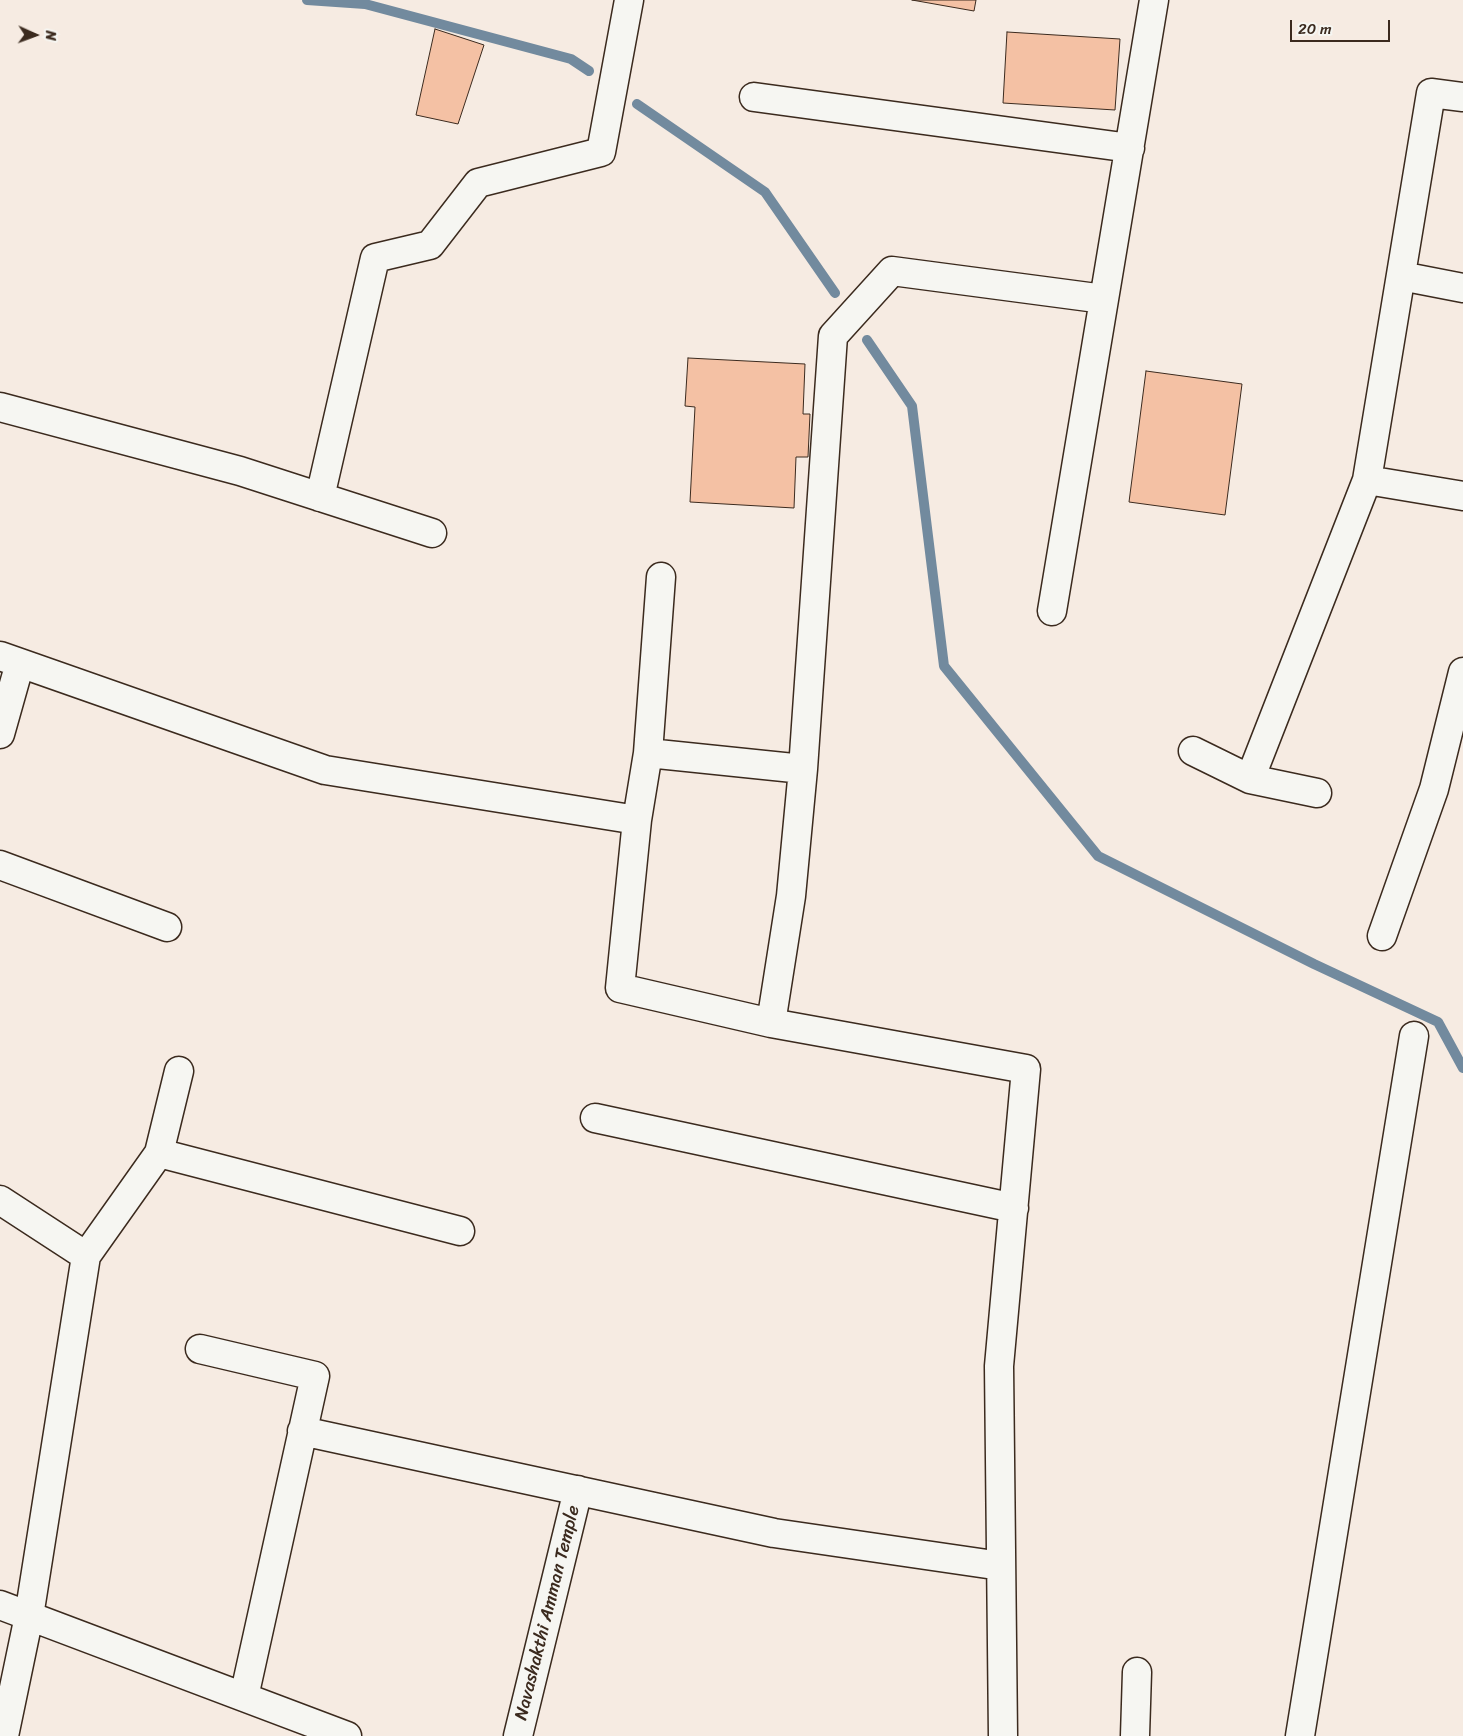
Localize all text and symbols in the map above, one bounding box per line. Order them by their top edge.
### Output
north arrow [10,10,60,60]
scale bar [1293,10,1393,42]
text: 20 m [1298,16,1332,42]
text: N [38,30,63,41]
street label: Navashakthi Amman Temple [511,1503,585,1723]

